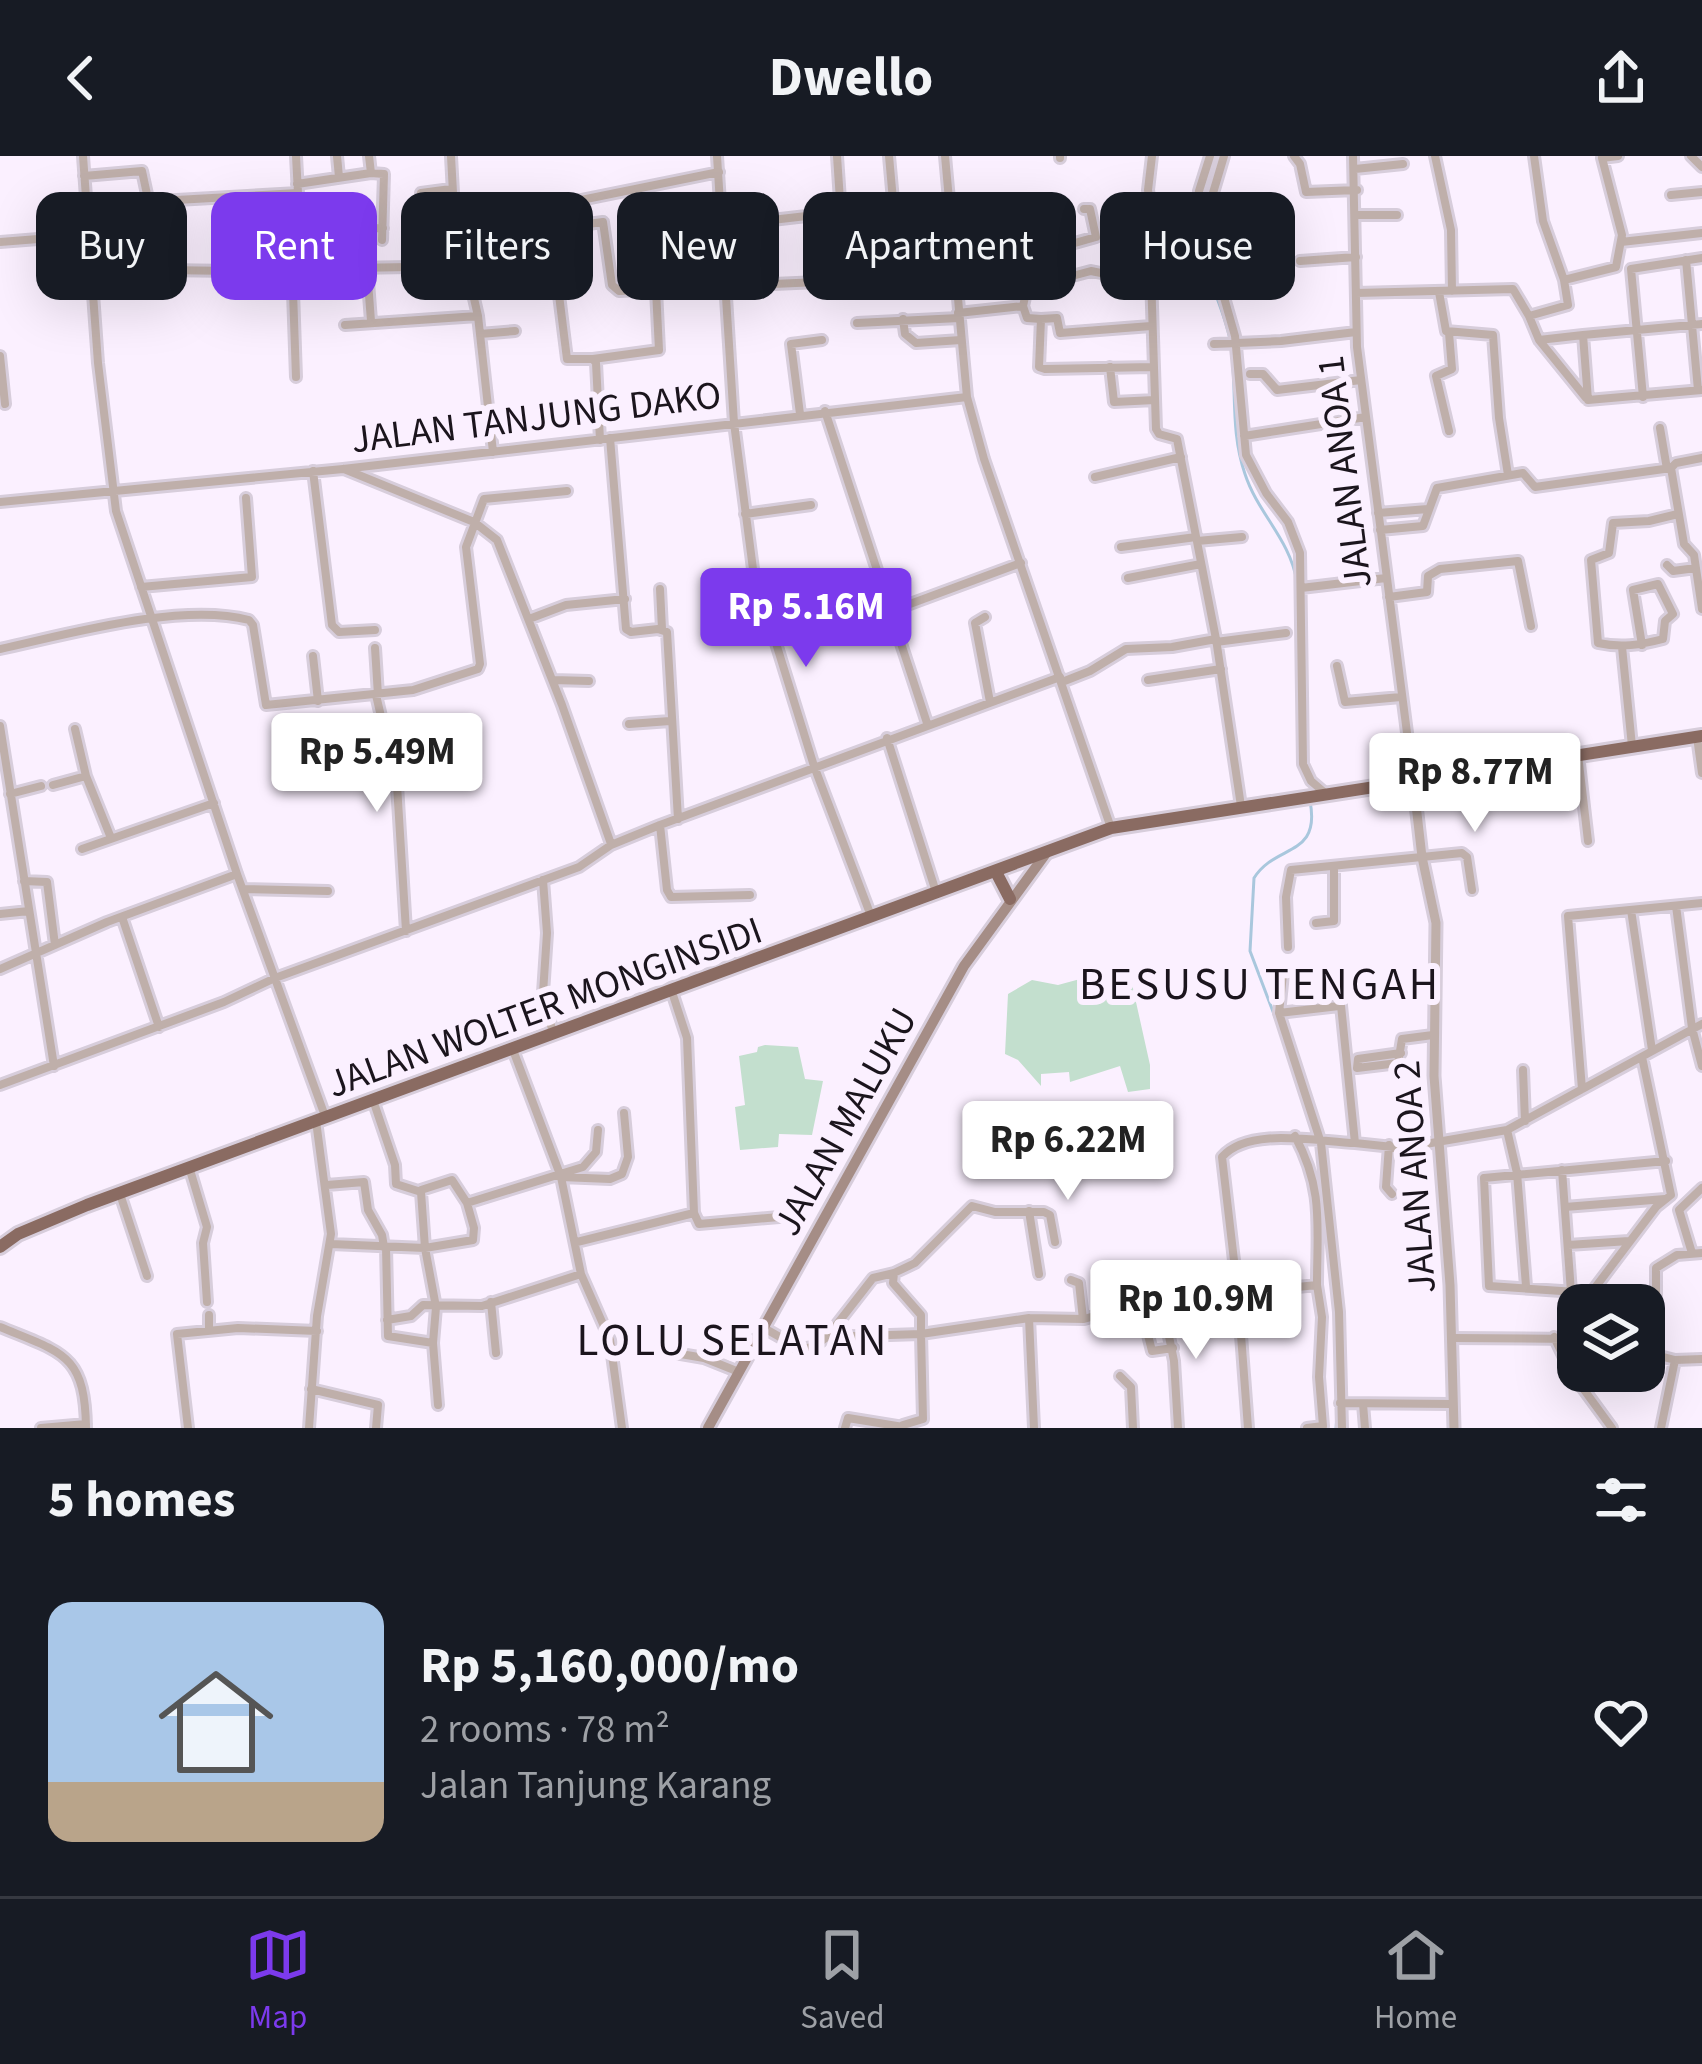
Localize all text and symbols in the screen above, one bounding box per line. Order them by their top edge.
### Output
text: Dwello [769,40,933,117]
icon: back [48,45,114,111]
icon: share [1588,45,1654,111]
chip: Buy [36,192,187,300]
chip: Rent [211,192,377,300]
chip: Filters [401,192,593,300]
chip: New [617,192,779,300]
chip: Apartment [803,192,1076,300]
chip: House [1100,192,1295,300]
street label: JALAN ANOA 1 [1303,353,1387,591]
street label: JALAN TANJUNG DAKO [348,368,724,468]
pin: Rp 5.16M [682,568,930,670]
text: Rp 5.16M [727,579,885,635]
pin: Rp 5.49M [253,713,501,815]
text: Rp 5.49M [298,724,456,780]
pin: Rp 8.77M [1351,733,1599,835]
text: Rp 8.77M [1396,744,1554,800]
street label: JALAN WOLTER MONGINSIDI [319,903,770,1113]
district label: BESUSU TENGAH [1079,953,1441,1017]
street label: JALAN MALUKU [760,998,932,1246]
street label: JALAN ANOA 2 [1379,1058,1451,1295]
pin: Rp 6.22M [944,1101,1192,1203]
text: Rp 6.22M [989,1112,1147,1168]
pin: Rp 10.9M [1072,1260,1320,1362]
text: Rp 10.9M [1117,1271,1275,1327]
map controls [1557,1284,1665,1392]
button: layers [1557,1284,1665,1392]
district label: LOLU SELATAN [577,1309,889,1373]
text: 5 homes [48,1464,235,1536]
icon: filters [1588,1467,1654,1533]
text: Rp 5,160,000/mo [420,1630,799,1702]
icon: home [144,1650,288,1794]
icon: heart [1588,1689,1654,1755]
text: 2 rooms · 78 m² [420,1702,670,1758]
text: Jalan Tanjung Karang [420,1758,771,1814]
tab: Map [245,1922,311,2041]
tab: Saved [800,1922,885,2041]
tab: Home [1374,1922,1457,2041]

